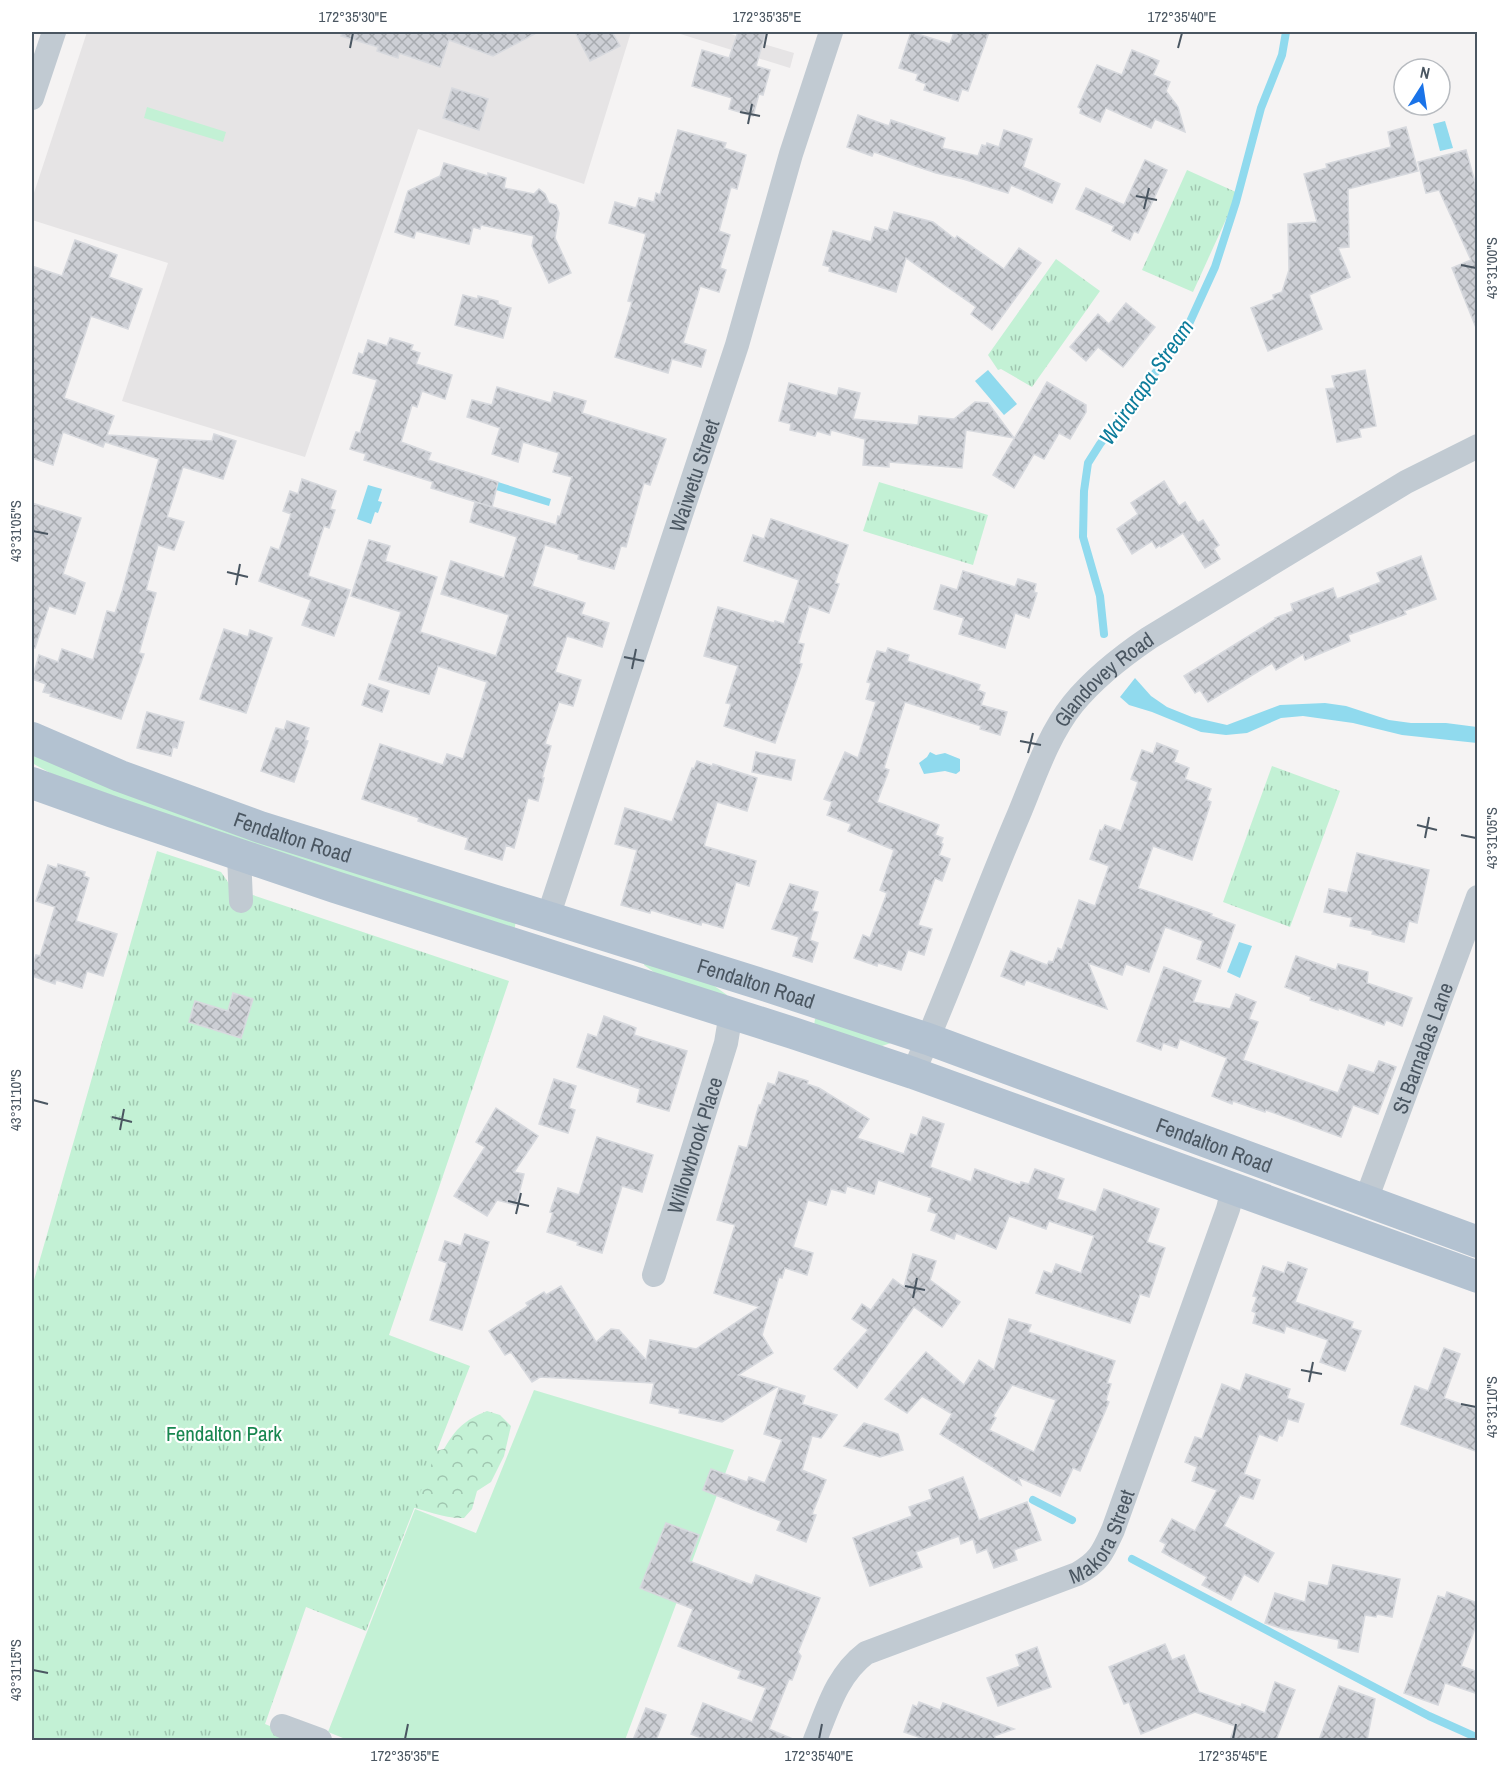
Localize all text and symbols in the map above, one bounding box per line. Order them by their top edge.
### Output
text: 172°35'30"E [319,6,387,27]
text: 172°35'35"E [733,6,801,27]
text: 172°35'40"E [1148,6,1216,27]
north arrow [1392,57,1452,117]
text: N [1418,61,1432,84]
text: 43°31'00"S [1481,237,1502,299]
water label: Wairarapa Stream [1092,313,1200,451]
street label: Waiwetu Street [662,415,726,536]
text: 43°31'05"S [5,500,26,562]
street label: Glandovey Road [1047,625,1159,732]
street label: Fendalton Road [230,804,355,869]
text: 43°31'05"S [1481,807,1502,869]
street label: Fendalton Road [694,951,819,1015]
street label: St Barnabas Lane [1385,978,1460,1118]
text: 43°31'10"S [5,1069,26,1131]
street label: Willowbrook Place [659,1073,729,1217]
street label: Fendalton Road [1152,1110,1277,1179]
text: 43°31'10"S [1481,1376,1502,1438]
park label: Fendalton Park [166,1419,282,1448]
street label: Makora Street [1065,1485,1141,1590]
text: 43°31'15"S [5,1639,26,1701]
text: 172°35'35"E [371,1745,439,1766]
text: 172°35'40"E [785,1745,853,1766]
text: 172°35'45"E [1199,1745,1267,1766]

